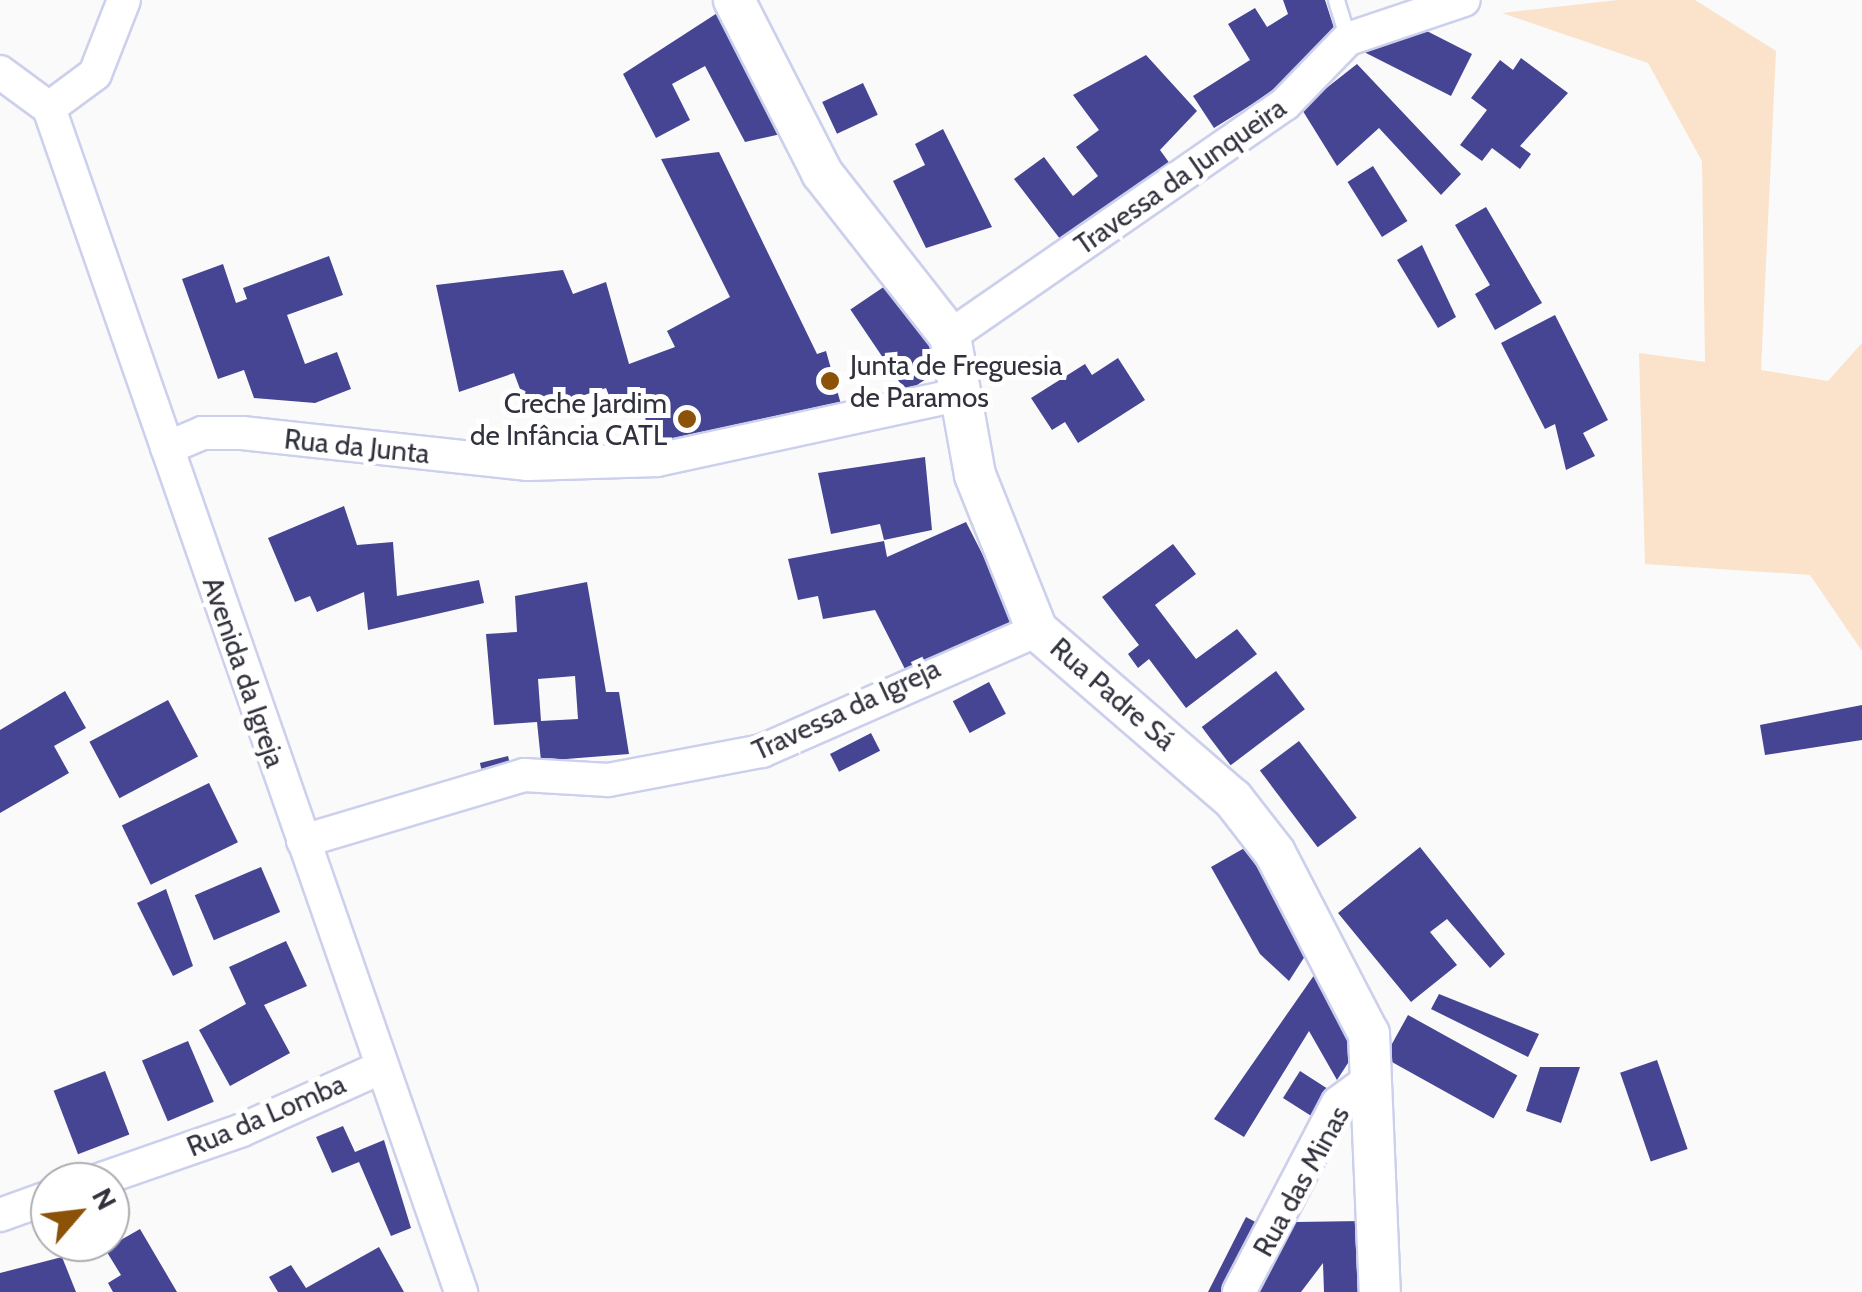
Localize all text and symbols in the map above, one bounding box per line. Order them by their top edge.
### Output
street label: Travessa da Junqueira [1068,91,1292,261]
place label: Junta de Freguesia de Paramos [850,348,1062,414]
marker: Junta de Freguesia de Paramos [819,370,841,392]
place label: Creche Jardim de Infância CATL [470,386,667,452]
marker: Creche Jardim de Infância CATL [676,408,698,430]
street label: Rua da Junta [283,422,431,470]
street label: Avenida da Igreja [196,572,292,772]
street label: Rua Padre Sá [1044,631,1182,757]
street label: Travessa da Igreja [747,651,945,767]
street label: Rua da Lomba [182,1067,350,1163]
street label: Rua das Minas [1246,1100,1356,1262]
north arrow [30,1162,130,1262]
text: N [85,1182,124,1216]

